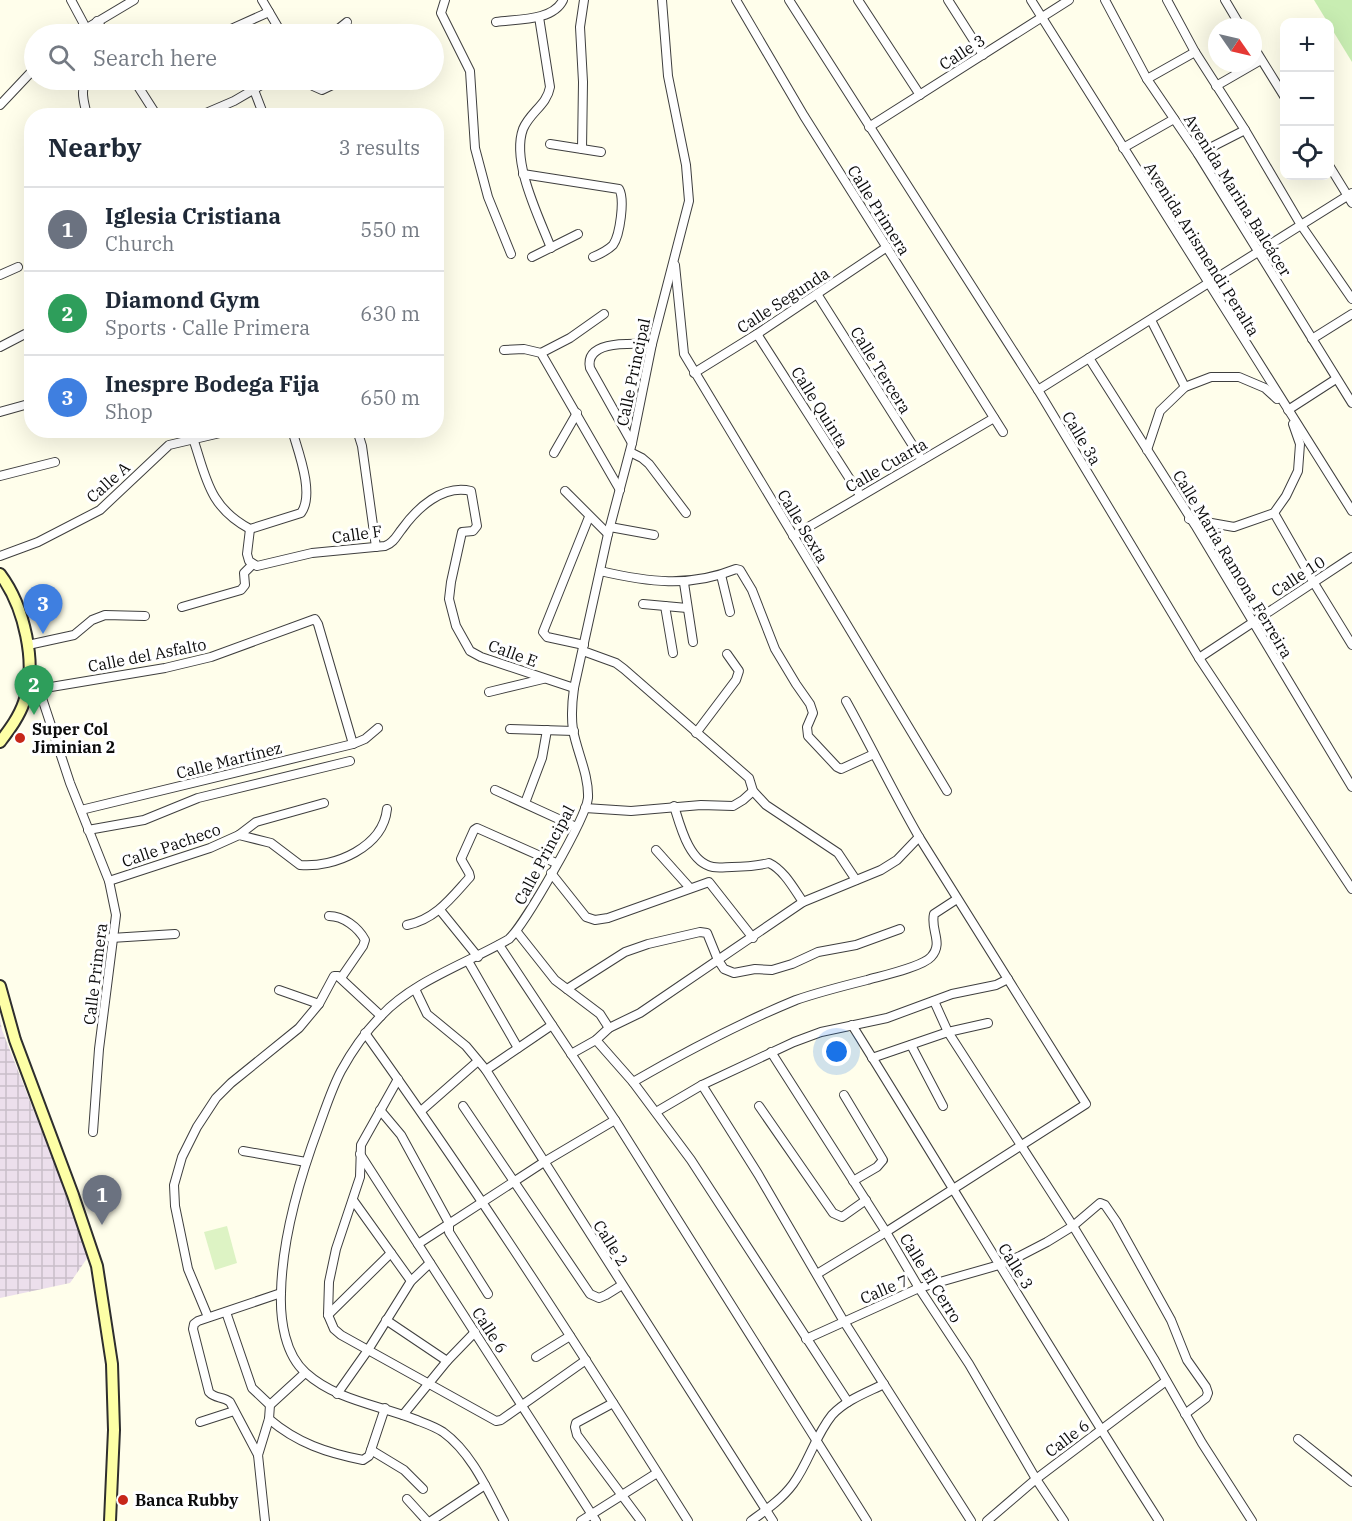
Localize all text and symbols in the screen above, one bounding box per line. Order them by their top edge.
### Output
north arrow [1208,18,1262,72]
map controls [1280,18,1334,180]
button: + [1280,18,1334,72]
search box [24,24,444,90]
street label: Calle 3 [935,30,989,74]
icon: search [45,41,78,74]
text: Search here [93,43,217,72]
button: − [1280,72,1334,126]
street label: Avenida Marina Balcácer [1180,110,1296,280]
button: locate [1280,126,1334,180]
text: Nearby [48,130,142,164]
text: 3 results [339,134,420,161]
street label: Avenida Arismendi Peralta [1140,158,1264,340]
street label: Calle Primera [843,161,915,259]
text: Iglesia Cristiana [105,201,281,230]
text: 1 [62,216,74,243]
text: 550 m [360,216,420,243]
text: Church [105,230,175,257]
street label: Calle Segunda [733,263,833,337]
text: Diamond Gym [105,285,260,314]
text: 2 [62,300,74,327]
text: 630 m [360,300,420,327]
text: Sports · Calle Primera [105,314,310,341]
street label: Calle Principal [612,316,654,428]
street label: Calle Tercera [846,323,916,417]
street label: Calle Quinta [787,363,853,451]
text: Inespre Bodega Fija [105,369,320,398]
text: 3 [62,384,74,411]
text: 650 m [360,384,420,411]
text: Shop [105,398,153,425]
street label: Calle 3a [1058,407,1106,469]
street label: Calle Cuarta [841,433,931,497]
street label: Calle A [82,457,134,507]
street label: Calle María Ramona Ferreira [1169,466,1297,662]
street label: Calle Sexta [773,486,833,567]
street label: Calle F [330,521,384,547]
street label: Calle 10 [1267,551,1329,601]
pin: 3 [24,584,63,634]
street label: Calle del Asfalto [86,634,208,676]
street label: Calle E [486,635,540,671]
pin: 2 [15,666,54,715]
place label: Super Col Jiminian 2 [32,719,115,757]
marker: Super Col Jiminian 2 [13,731,27,745]
street label: Calle Martínez [174,737,284,783]
street label: Calle Principal [509,802,579,908]
street label: Calle Pacheco [119,819,223,871]
street label: Calle Primera [79,922,111,1026]
your location [822,1037,851,1066]
pin: 1 [82,1176,122,1225]
street label: Calle 2 [589,1216,633,1270]
street label: Calle El Cerro [896,1230,966,1326]
street label: Calle 3 [994,1239,1038,1293]
street label: Calle 7 [857,1270,911,1308]
street label: Calle 6 [468,1303,512,1357]
street label: Calle 6 [1041,1415,1093,1461]
place label: Banca Rubby [135,1490,239,1510]
marker: Banca Rubby [116,1493,130,1507]

